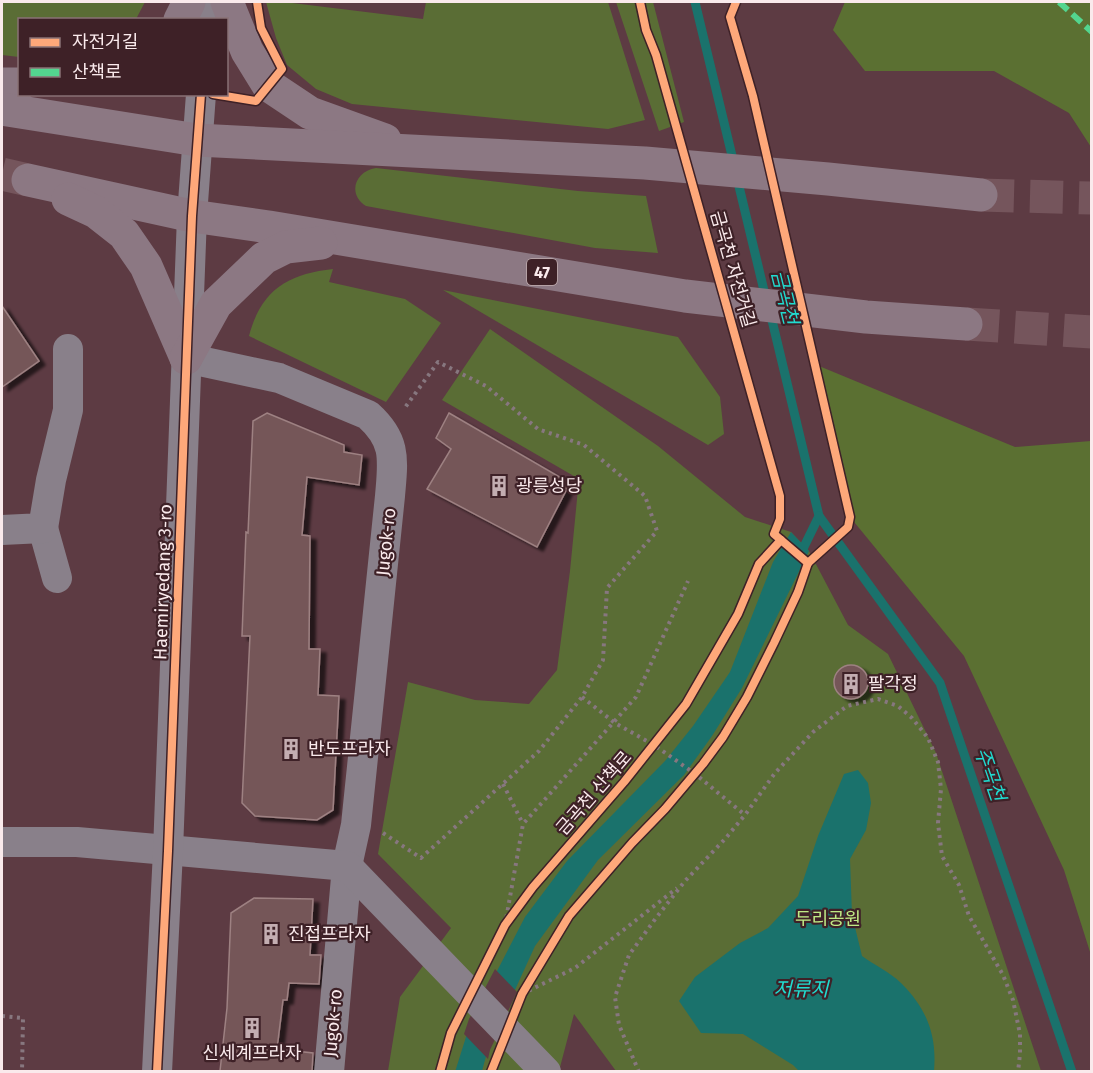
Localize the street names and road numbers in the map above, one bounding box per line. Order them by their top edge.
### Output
street label: 금곡천 자전거길 [706,208,760,330]
road number: 47 [527,259,557,285]
street label: Haemiryedang 3-ro [149,504,177,660]
street label: Jugok-ro [371,507,401,577]
street label: 금곡천 산책로 [552,746,636,840]
street label: Jugok-ro [319,988,347,1058]

